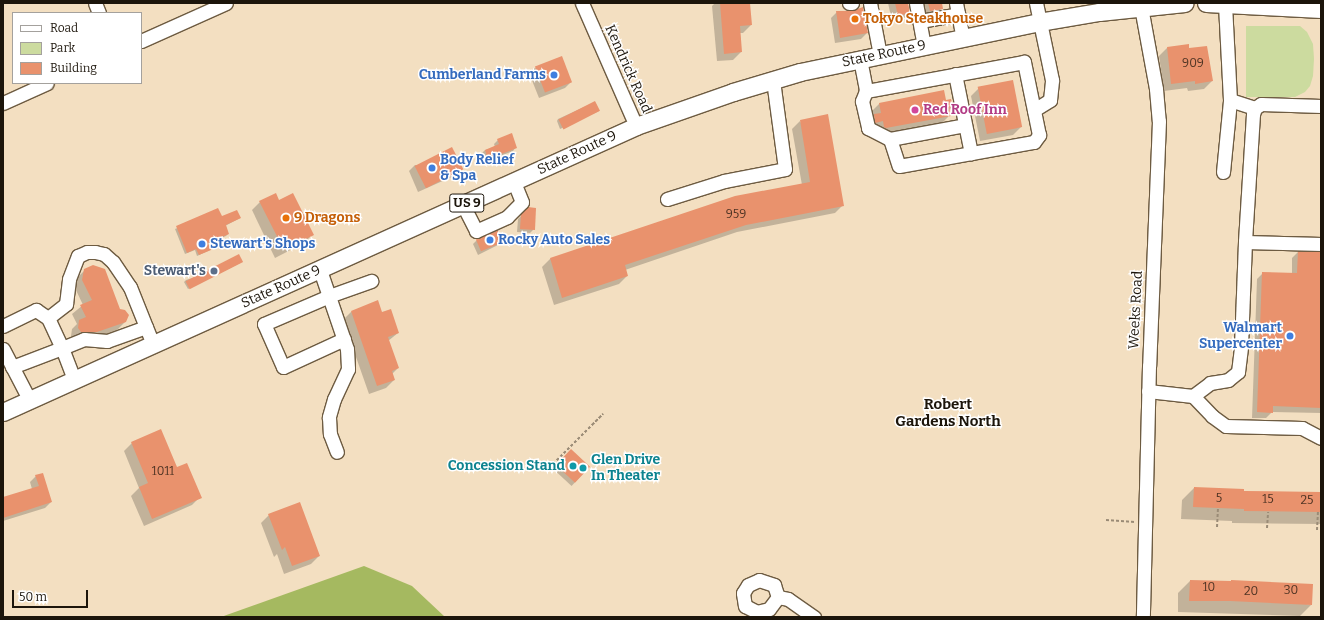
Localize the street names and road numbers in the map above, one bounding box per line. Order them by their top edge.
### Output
street label: Kendrick Road [601,22,655,116]
street label: State Route 9 [841,37,927,71]
street label: State Route 9 [535,127,619,179]
road number: US 9 [449,192,485,214]
street label: State Route 9 [239,262,323,312]
street label: Weeks Road [1126,270,1146,350]

